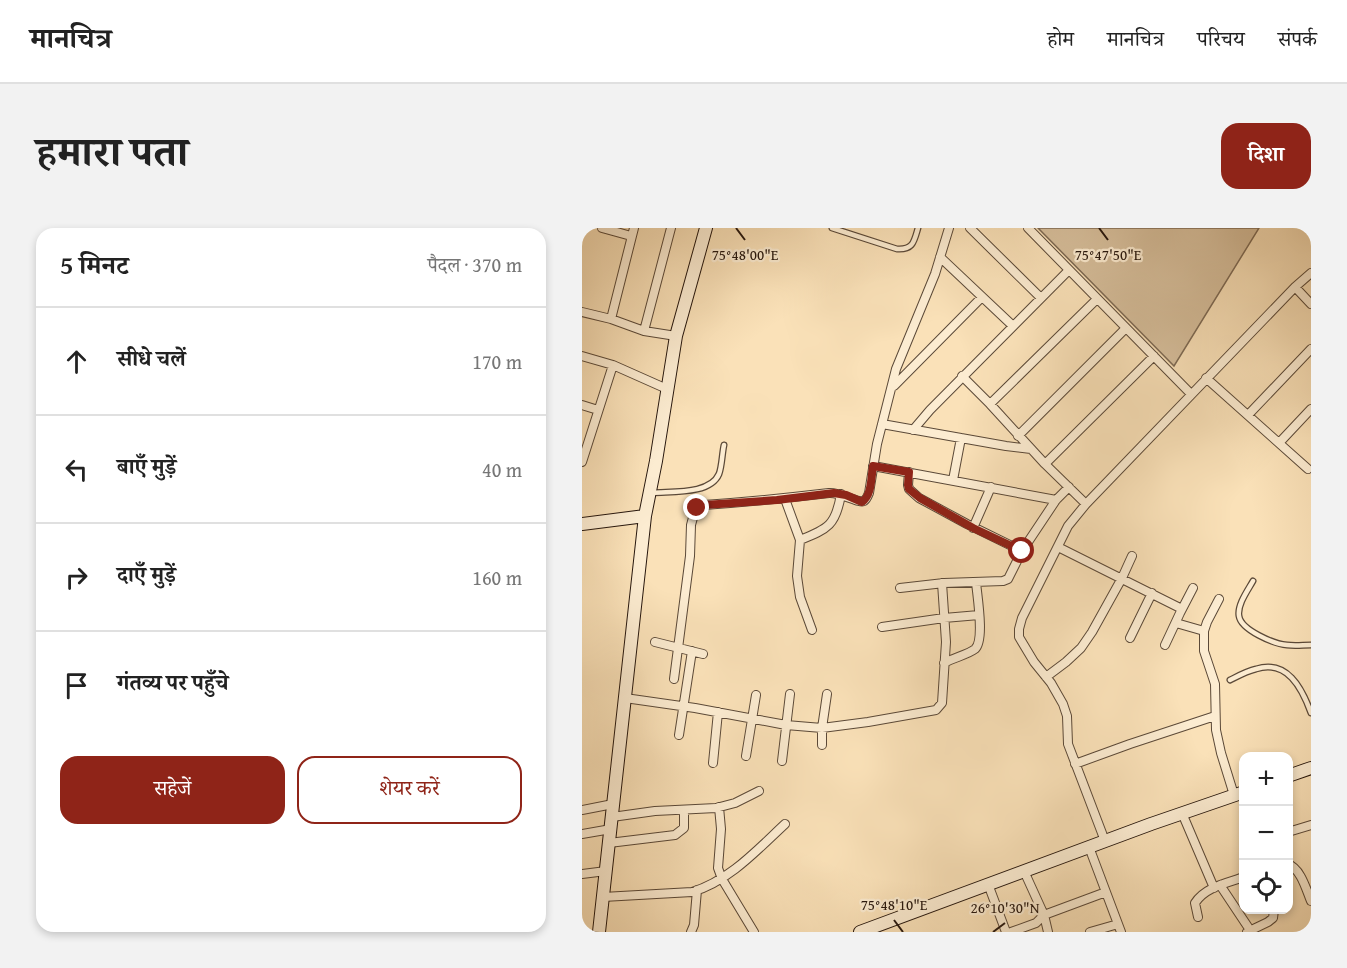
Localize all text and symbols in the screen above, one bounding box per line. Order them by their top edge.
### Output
text: मानचित्र [30,17,112,58]
text: होम [1047,23,1074,54]
text: मानचित्र [1107,23,1164,54]
text: परिचय [1197,23,1245,54]
text: संपर्क [1278,23,1317,54]
text: हमारा पता [36,120,188,181]
button: दिशा [1221,123,1311,189]
text: 75°48'00"E [712,244,779,265]
text: 75°47'50"E [1075,244,1142,265]
text: 5 मिनट [60,245,128,284]
text: पैदल · 370 m [428,250,522,279]
text: सीधे चलें [117,342,186,374]
icon: ahead [60,345,93,378]
text: 170 m [472,347,522,376]
text: बाएँ मुड़ें [117,450,176,482]
icon: left [60,453,93,486]
text: 40 m [482,455,522,484]
route end [683,494,709,520]
route start [1008,537,1034,563]
text: दाएँ मुड़ें [117,558,176,590]
icon: right [60,561,93,594]
text: 160 m [472,563,522,592]
text: गंतव्य पर पहुँचे [117,666,228,698]
icon: arrive [60,669,93,702]
map controls [1239,752,1293,914]
button: + [1239,752,1293,806]
button: सहेजें [60,756,285,824]
button: शेयर करें [297,756,522,824]
button: − [1239,806,1293,860]
button: locate [1239,860,1293,914]
text: 75°48'10"E [861,894,928,915]
text: 26°10'30"N [971,897,1040,918]

